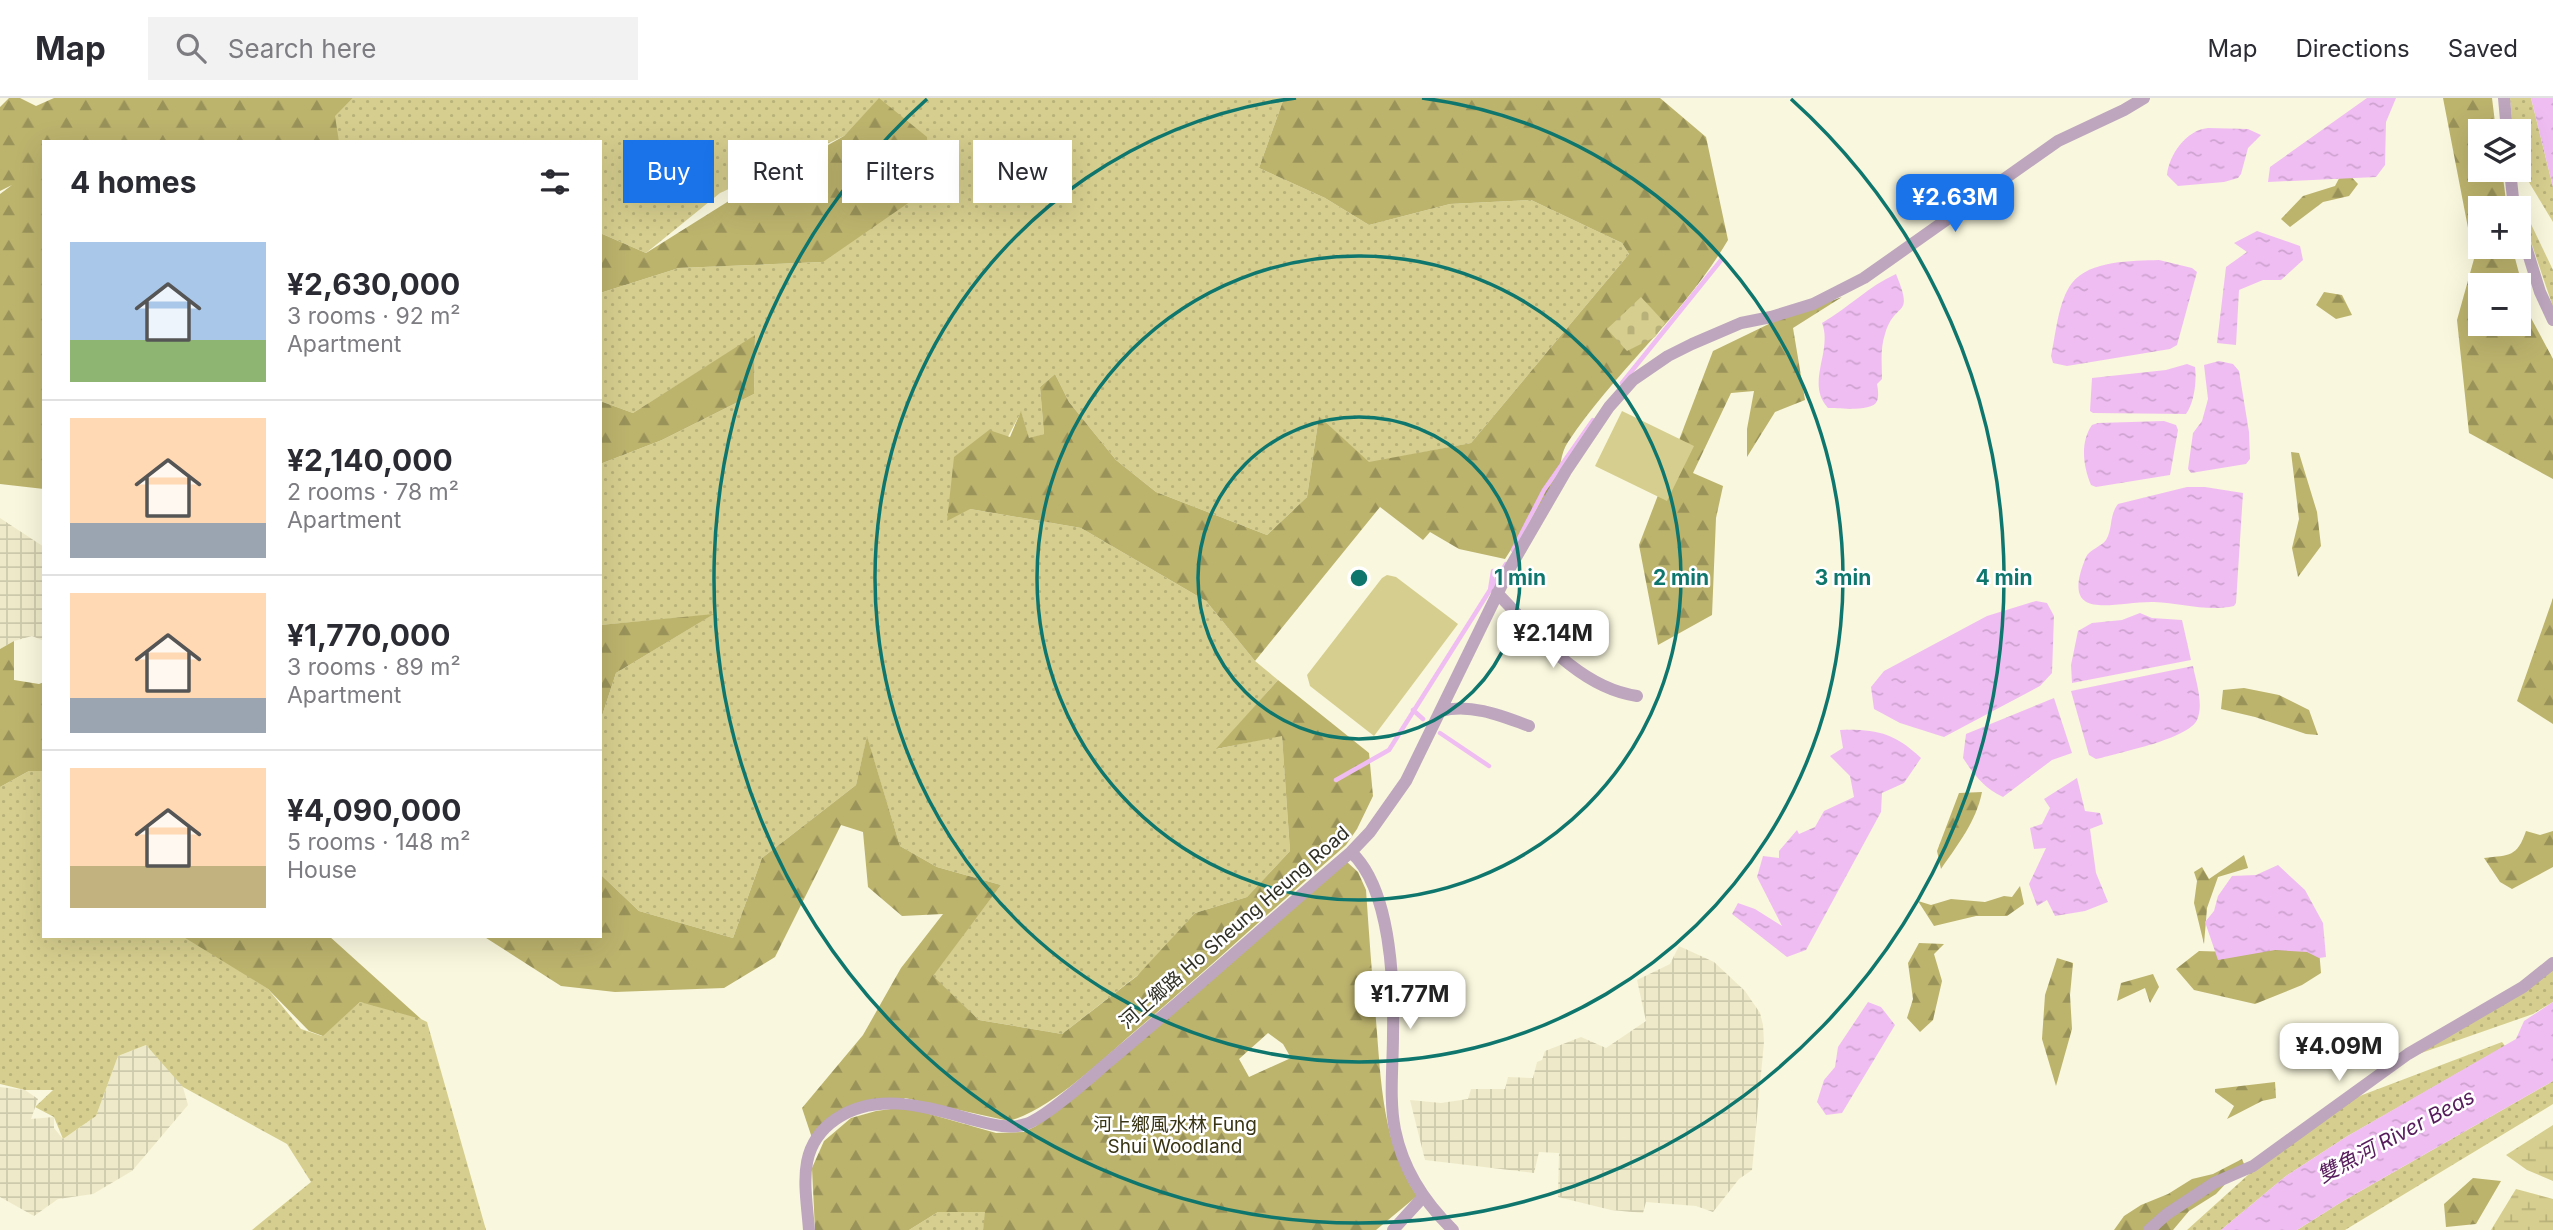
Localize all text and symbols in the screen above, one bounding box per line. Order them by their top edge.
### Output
search box [148,17,638,80]
text: Map [35,28,106,68]
icon: search [172,29,210,67]
text: Search here [228,33,376,64]
text: Map [2208,34,2257,63]
text: Directions [2295,34,2410,63]
text: Saved [2448,34,2518,63]
map controls [2468,119,2531,336]
button: layers [2468,119,2531,182]
chip: Buy [623,140,714,203]
chip: Rent [728,140,828,203]
chip: Filters [842,140,959,203]
chip: New [973,140,1072,203]
icon: filters [536,163,574,201]
text: 4 homes [70,164,197,200]
pin: ¥2.63M [1898,174,2012,234]
text: ¥2.63M [1912,183,1998,211]
button: + [2468,196,2531,259]
text: ¥2,630,000 [287,266,460,302]
icon: home [126,270,210,354]
button: − [2468,273,2531,336]
text: 3 rooms · 92 m² [287,302,460,330]
text: Apartment [287,330,401,358]
text: ¥2,140,000 [287,442,453,478]
icon: home [126,446,210,530]
text: 2 rooms · 78 m² [287,478,459,506]
text: Apartment [287,506,401,534]
text: 1 min [1494,565,1546,590]
text: 2 min [1653,565,1709,590]
text: 3 min [1815,565,1871,590]
text: 4 min [1975,565,2033,590]
centre of rings [1347,566,1371,590]
pin: ¥2.14M [1496,610,1610,670]
text: ¥1,770,000 [287,617,451,653]
text: ¥2.14M [1513,619,1593,647]
icon: home [126,621,210,705]
text: 3 rooms · 89 m² [287,653,461,681]
text: Apartment [287,681,401,709]
text: ¥4,090,000 [287,792,461,828]
icon: home [126,796,210,880]
street label: 河上鄉路 Ho Sheung Heung Road [1115,821,1354,1033]
text: 5 rooms · 148 m² [287,828,470,856]
text: House [287,856,357,884]
pin: ¥1.77M [1353,972,1467,1031]
text: ¥1.77M [1371,980,1449,1008]
pin: ¥4.09M [2282,1024,2396,1083]
text: ¥4.09M [2296,1032,2382,1060]
water label: 雙魚河 River Beas [2313,1084,2479,1188]
park label: 河上鄉風水林 Fung Shui Woodland [1093,1113,1257,1158]

